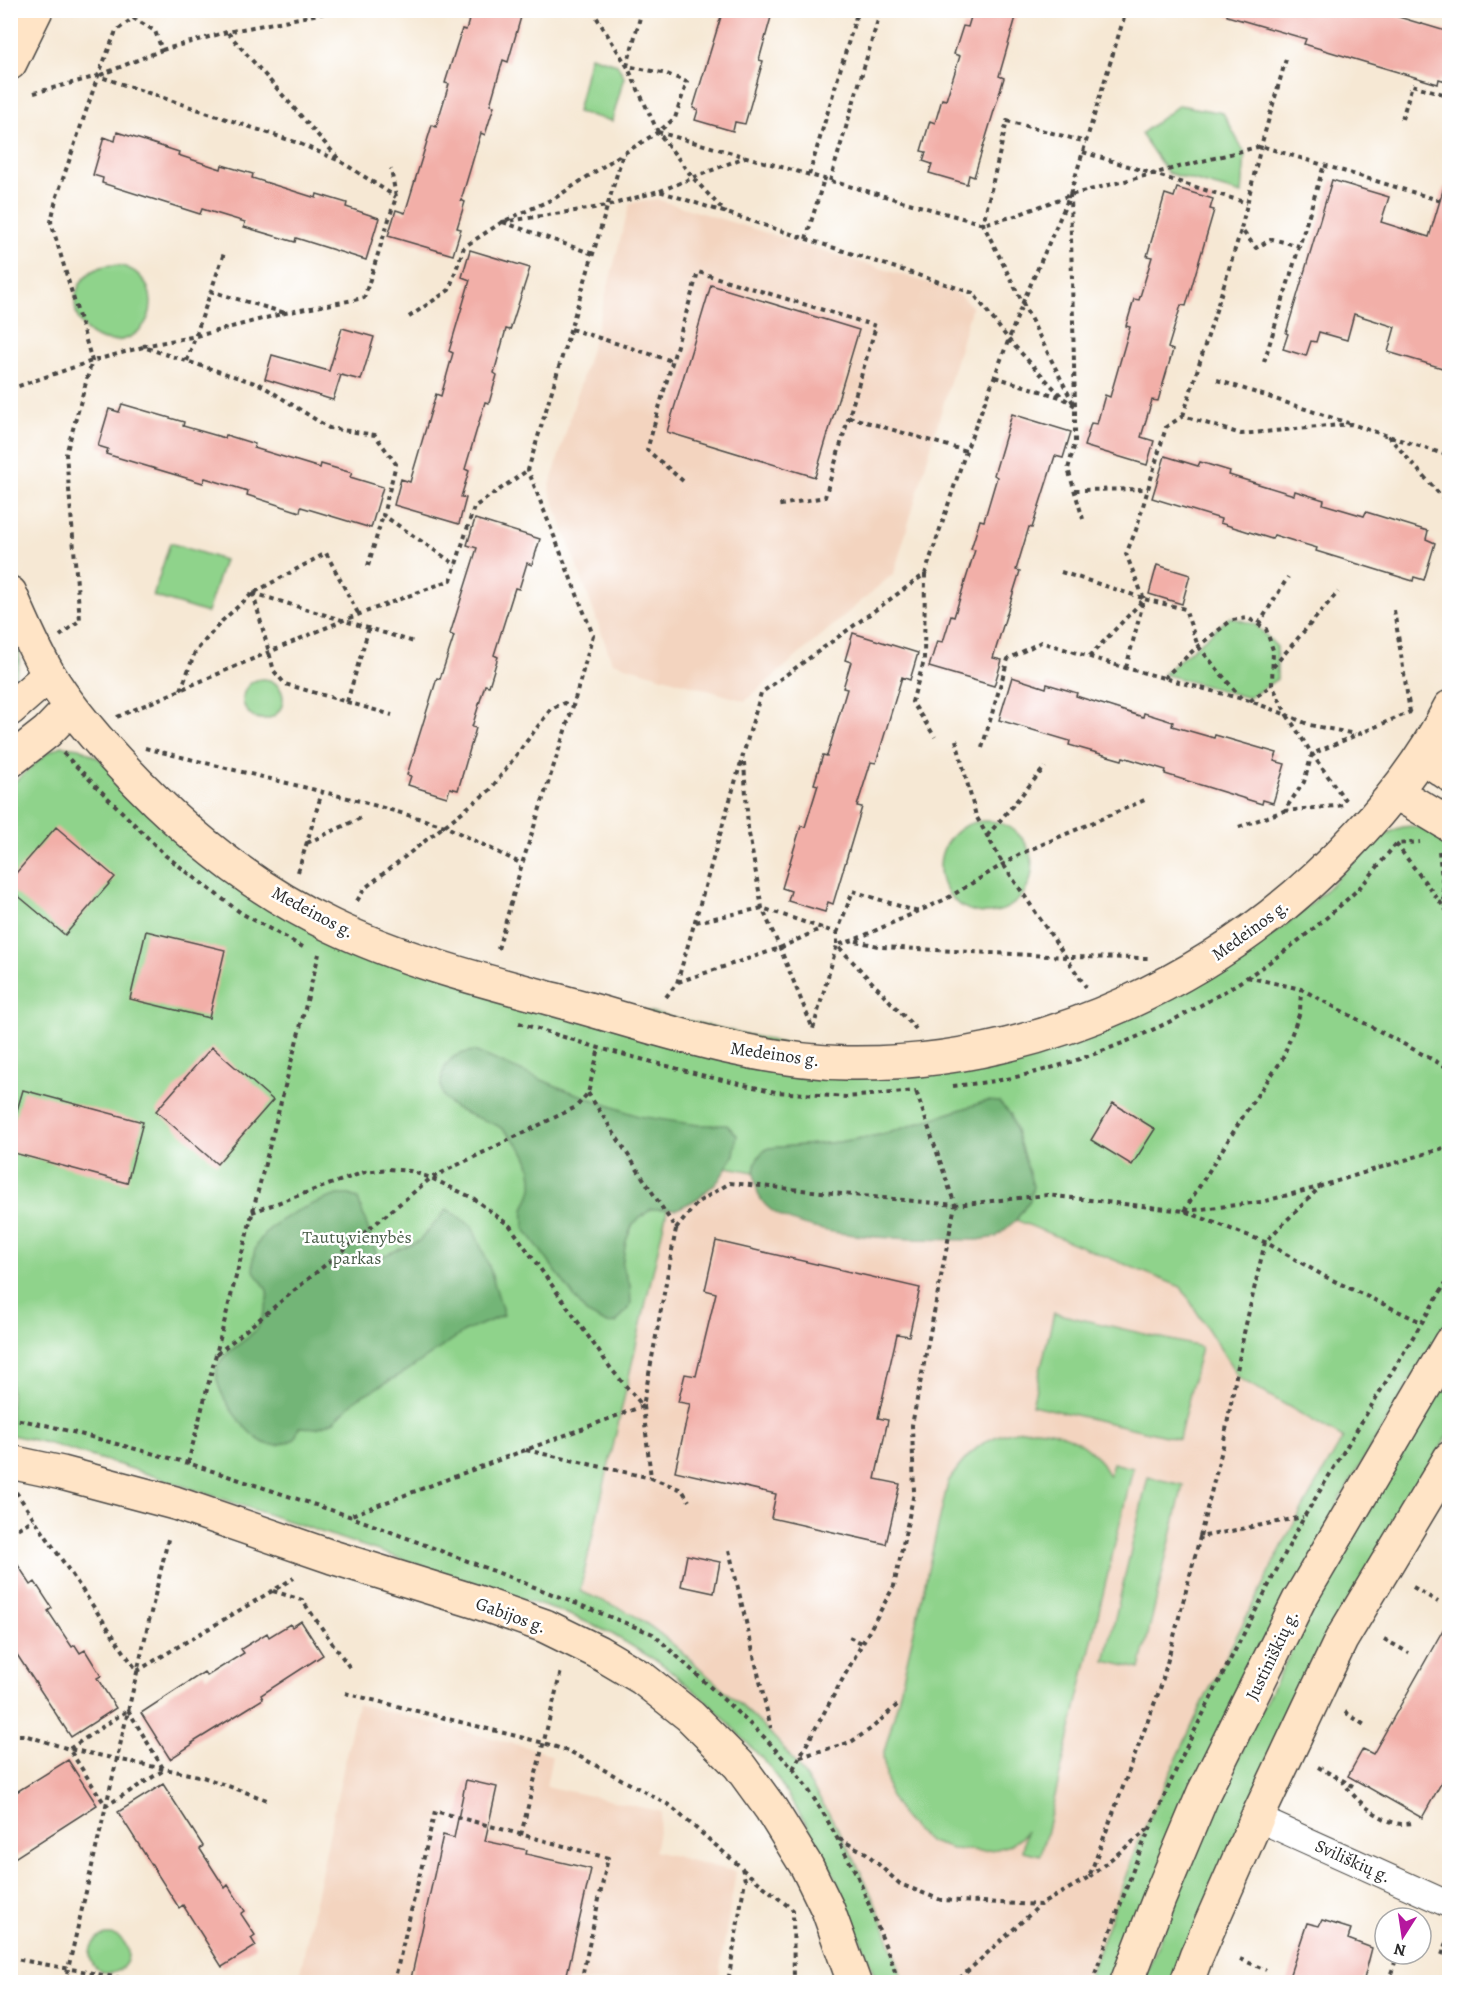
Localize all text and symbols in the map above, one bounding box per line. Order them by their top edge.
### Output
street label: Medeinos g. [268,880,358,944]
street label: Medeinos g. [1207,894,1293,966]
street label: Medeinos g. [729,1036,821,1072]
park label: Tautų vienybės parkas [302,1225,412,1270]
street label: Gabijos g. [472,1591,550,1639]
street label: Justiniškių g. [1240,1606,1304,1704]
street label: Sviliškių g. [1311,1834,1395,1888]
north arrow [1373,1906,1433,1966]
text: N [1392,1938,1408,1962]

